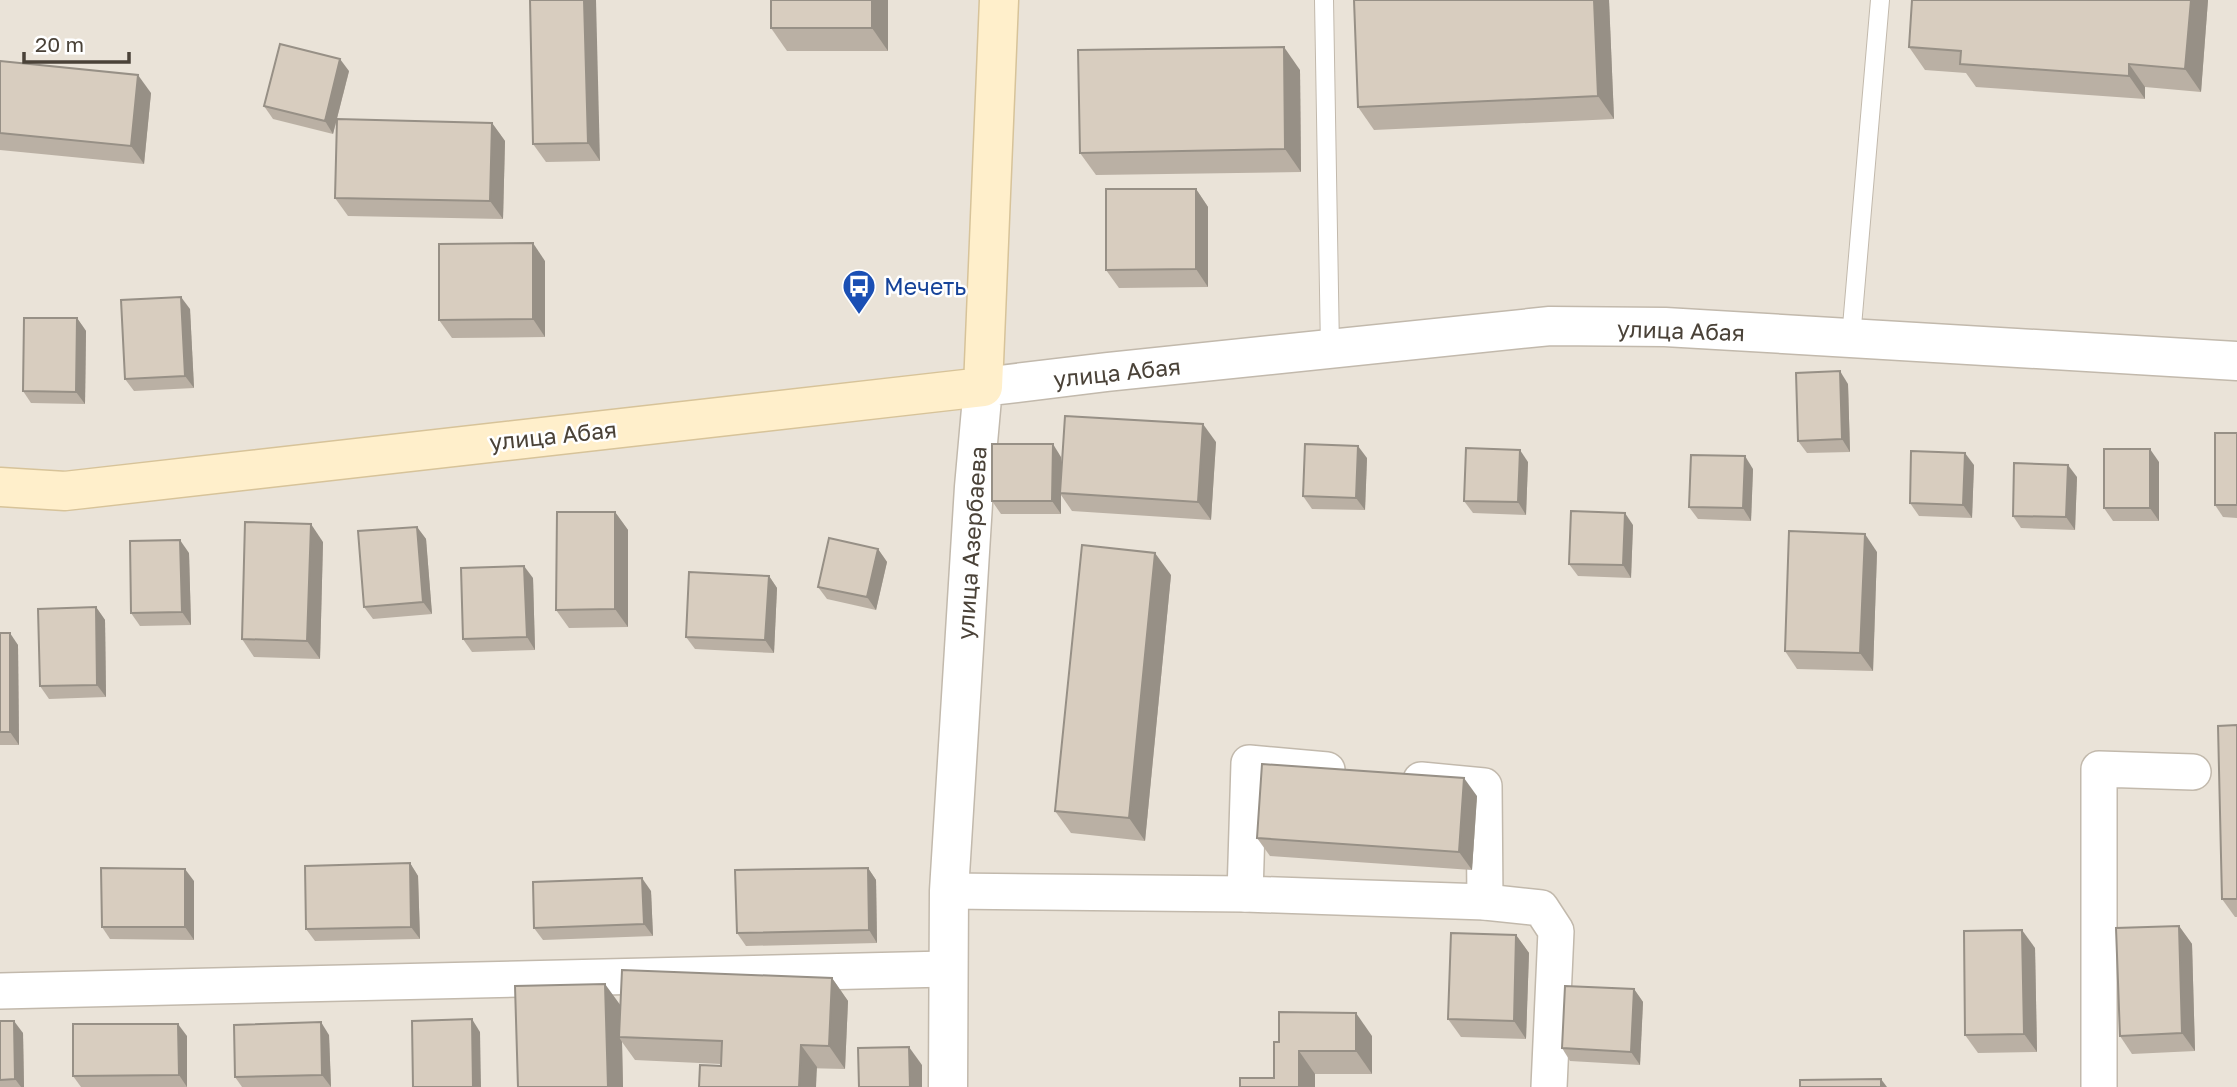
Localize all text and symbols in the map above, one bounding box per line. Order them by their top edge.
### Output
scale bar [24,21,130,65]
text: 20 m [35,31,84,57]
bus stop icon: Мечеть [840,267,878,316]
place label: Мечеть [884,272,966,300]
street label: улица Абая [1616,314,1746,346]
street label: улица Абая [1052,351,1182,393]
street label: улица Абая [488,414,618,456]
street label: улица Азербаева [950,445,992,641]

